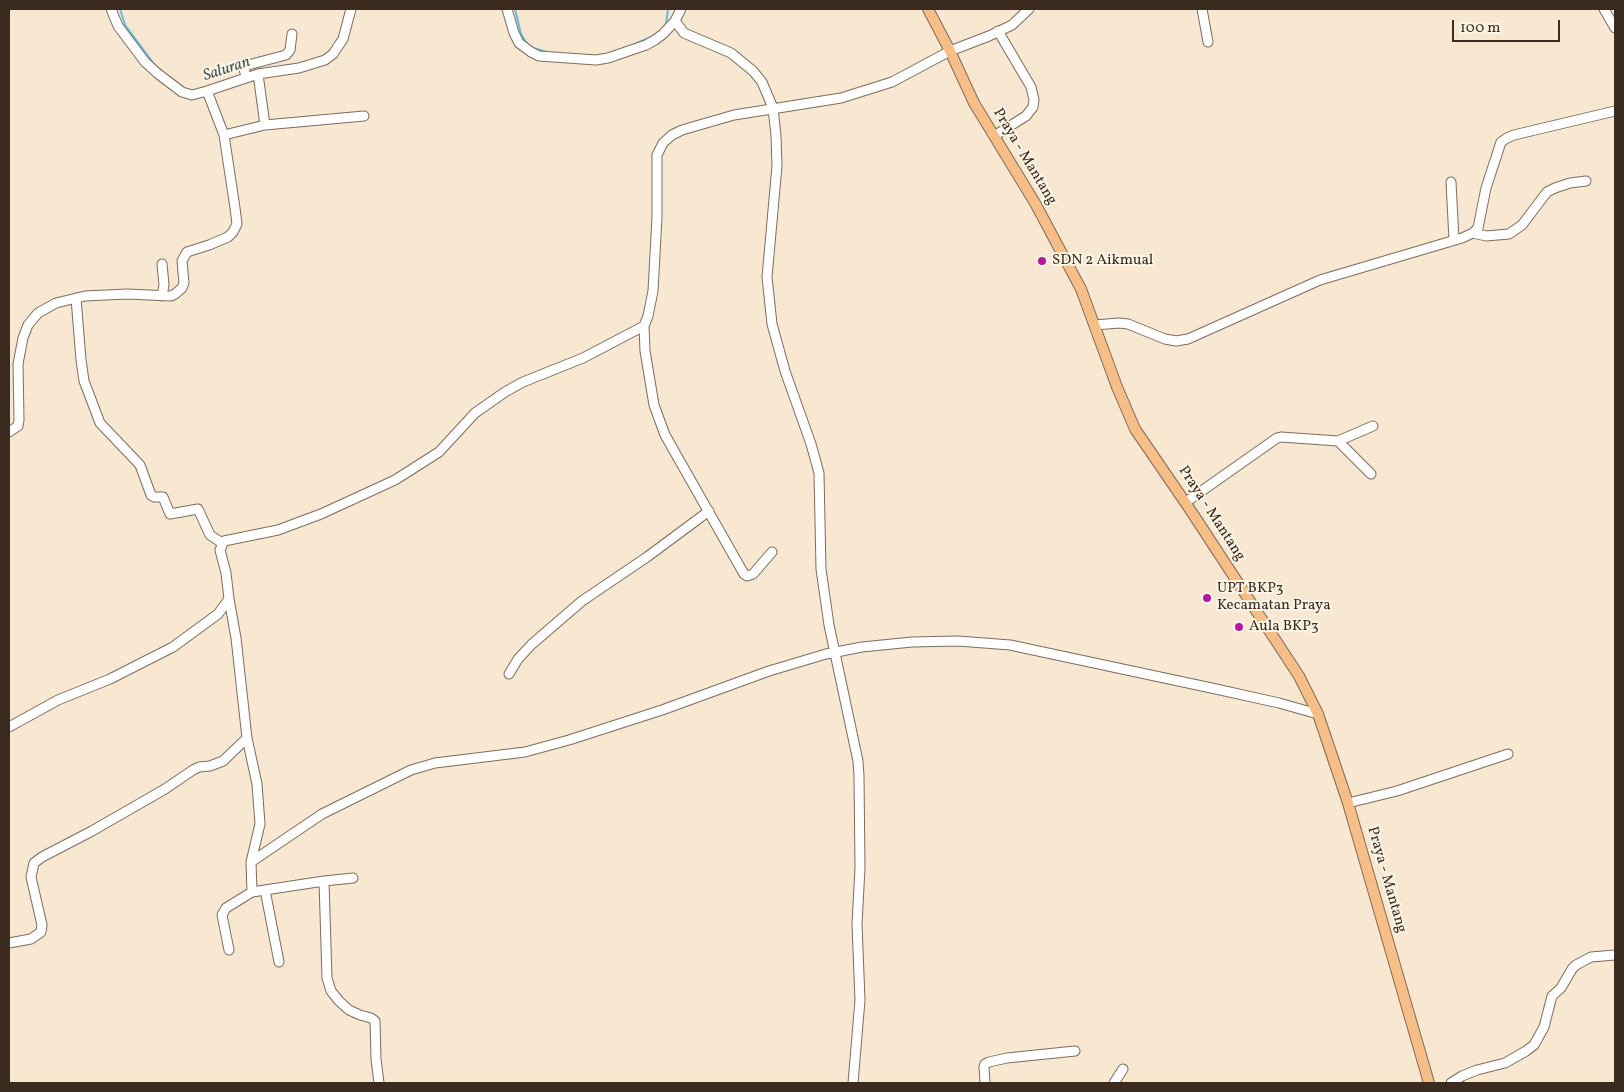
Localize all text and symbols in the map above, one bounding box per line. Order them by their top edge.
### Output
scale bar [1454,10,1562,42]
text: 100 m [1460,18,1500,39]
water label: Saluran [201,53,253,87]
street label: Praya - Mantang [988,105,1060,209]
place label: SDN 2 Aikmual [1052,252,1153,270]
marker: SDN 2 Aikmual [1036,255,1048,267]
street label: Praya - Mantang [1174,463,1248,565]
place label: UPT BKP3 Kecamatan Praya [1217,580,1331,615]
marker: UPT BKP3 Kecamatan Praya [1201,592,1213,604]
place label: Aula BKP3 [1249,618,1319,636]
marker: Aula BKP3 [1233,621,1245,633]
street label: Praya - Mantang [1362,825,1410,935]

